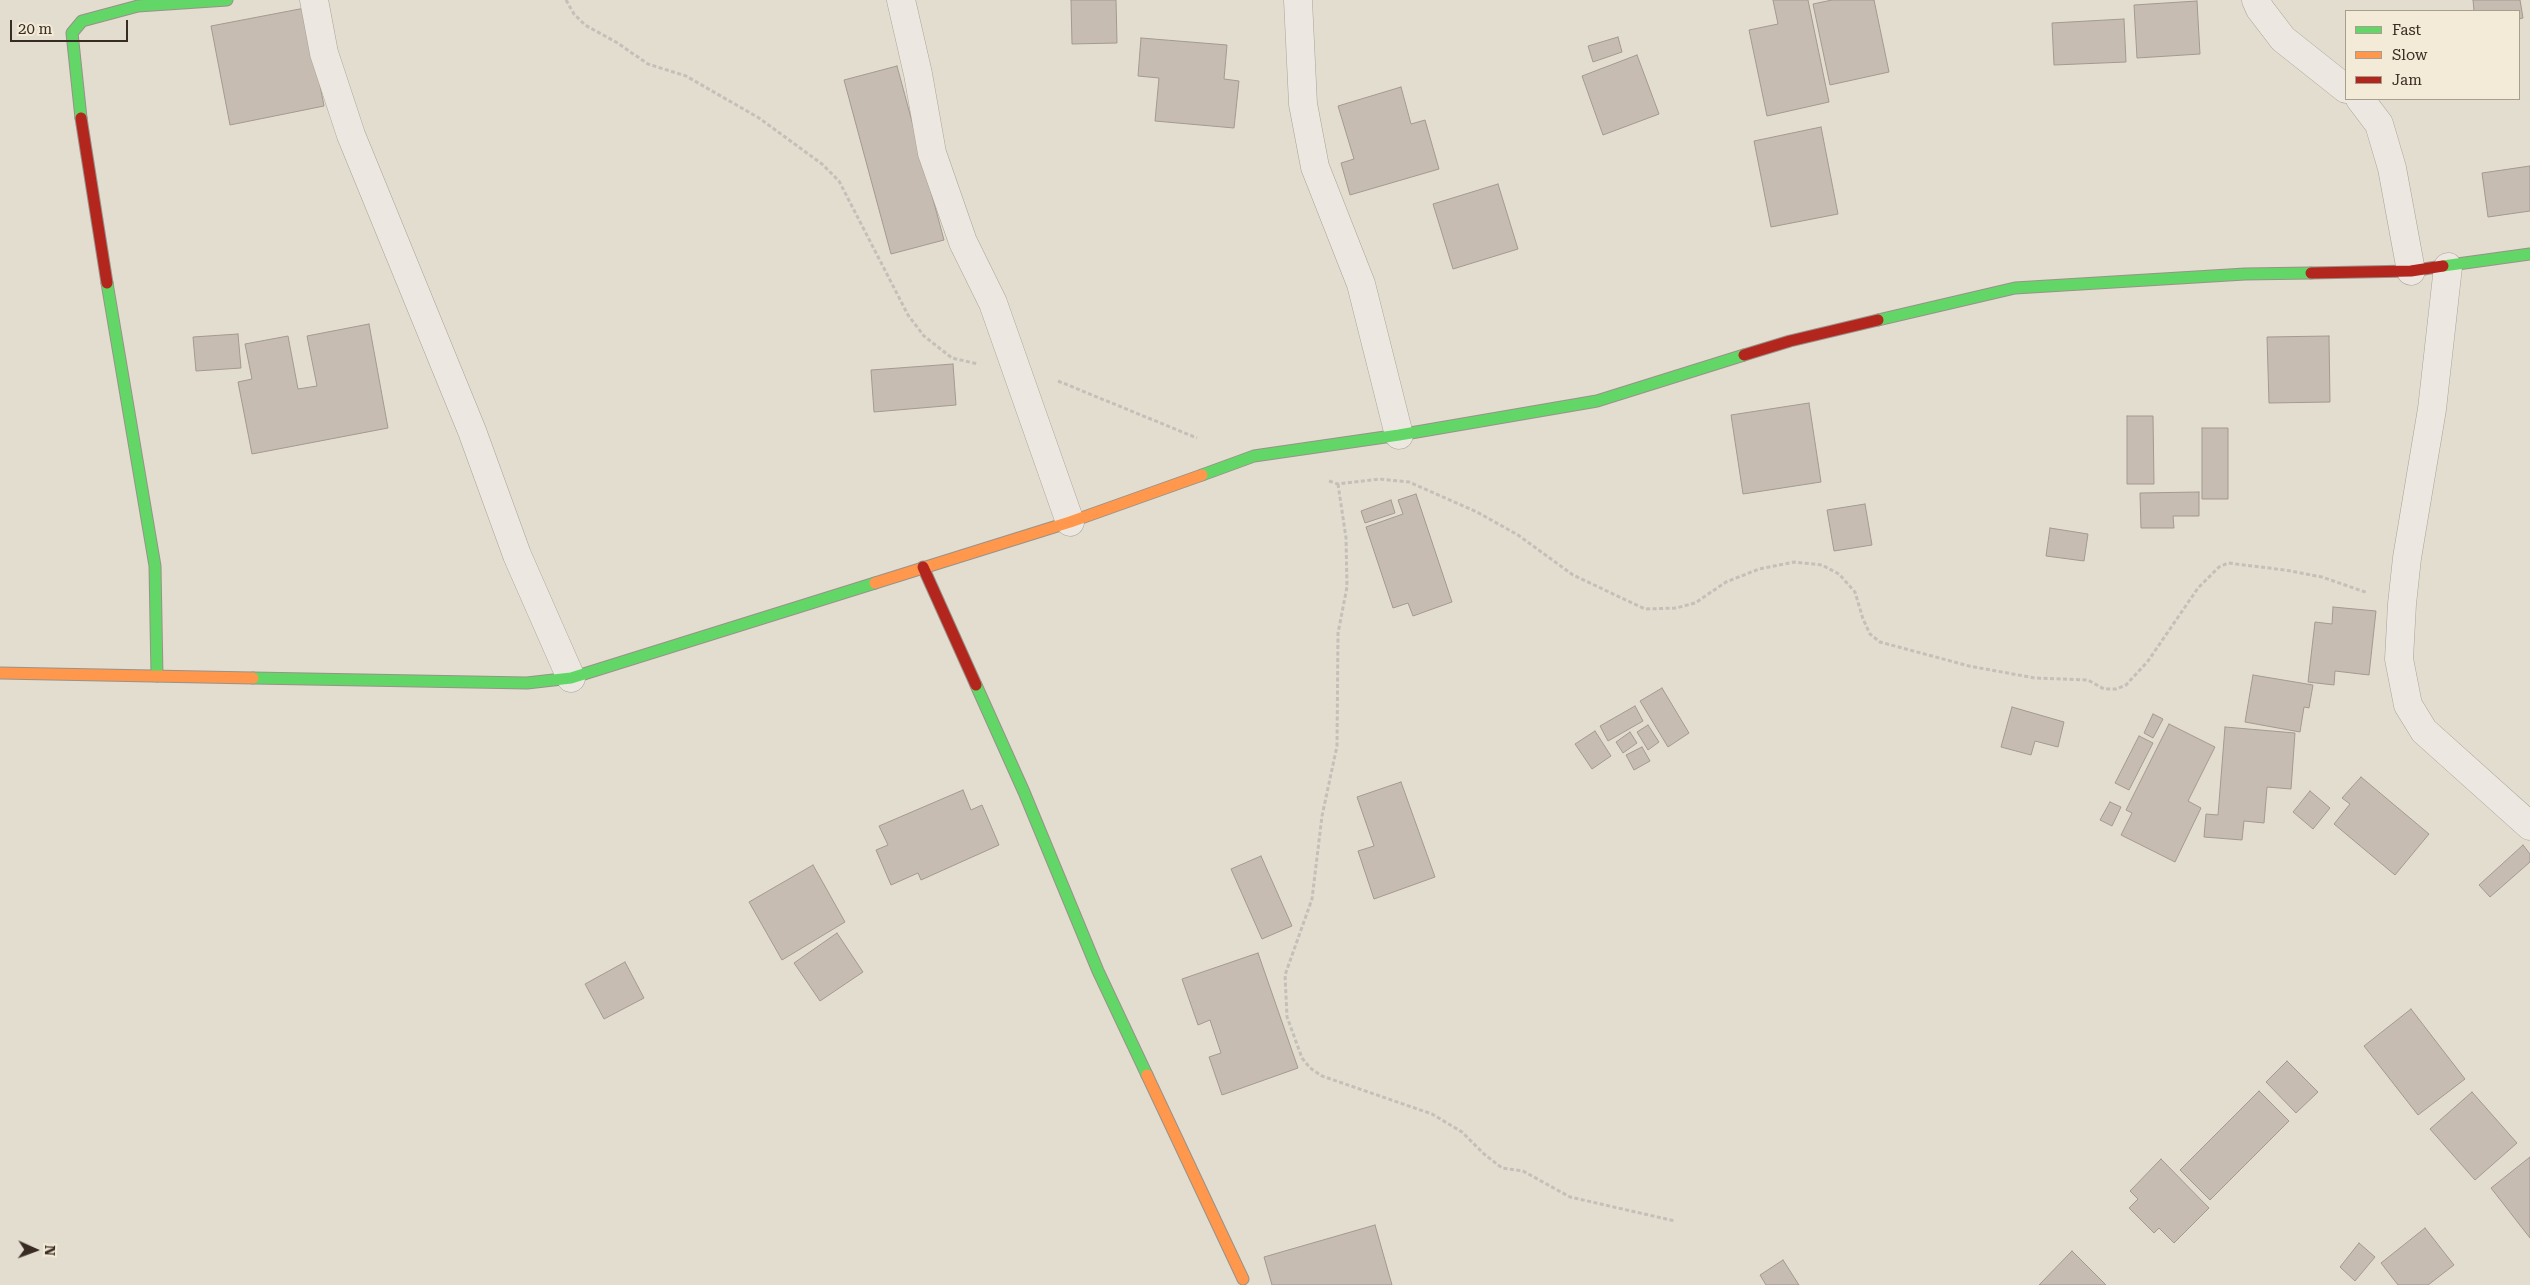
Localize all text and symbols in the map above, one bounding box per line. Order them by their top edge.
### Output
scale bar [12,10,130,42]
legend [2345,10,2520,100]
text: 20 m [18,20,52,38]
text: Fast [2392,21,2421,39]
text: Slow [2392,46,2427,64]
text: Jam [2392,71,2422,89]
north arrow [10,1225,60,1275]
text: N [42,1245,58,1256]

